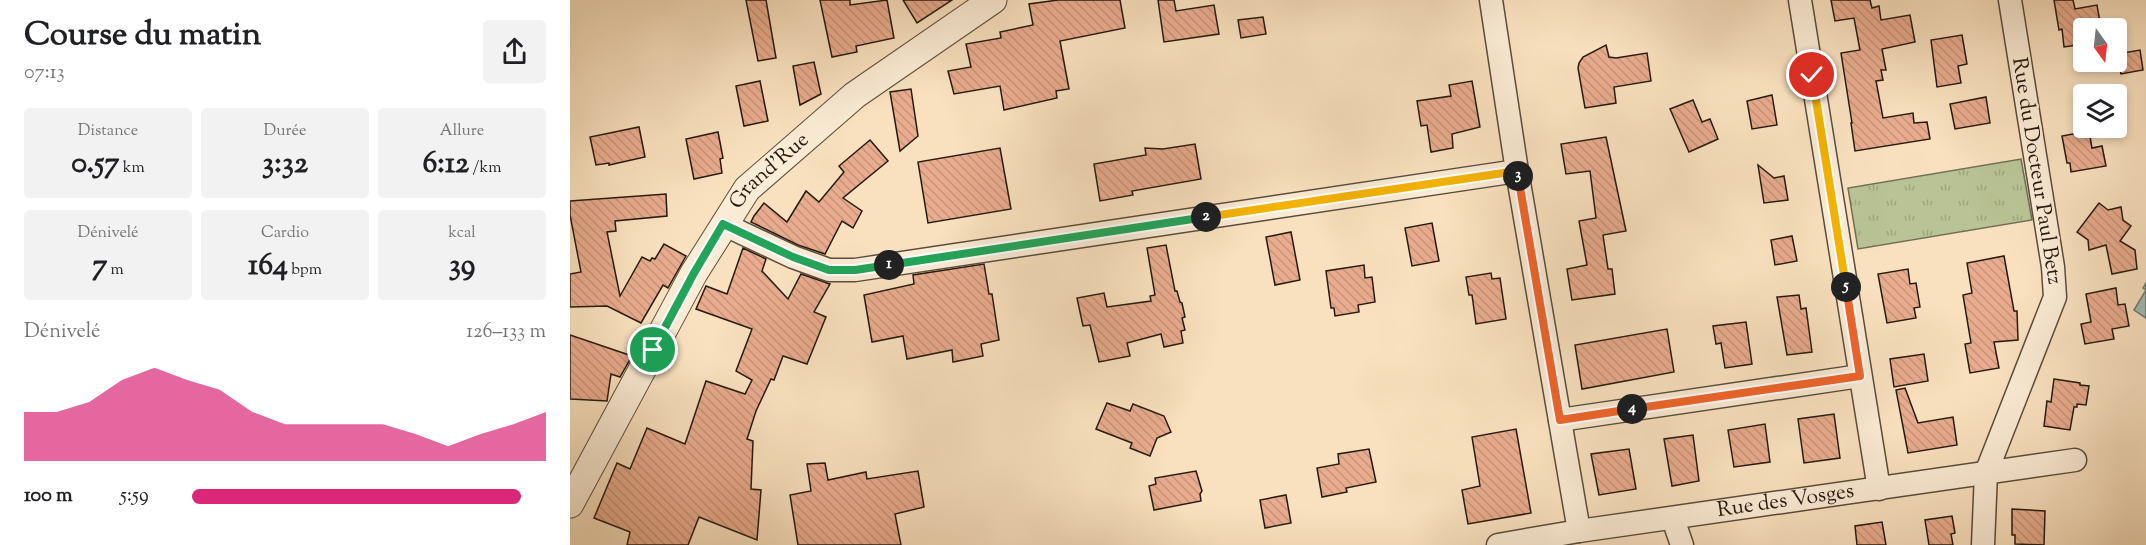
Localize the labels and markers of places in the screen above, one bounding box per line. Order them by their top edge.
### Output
pin [1786,49,1837,100]
pin: 3 [1503,161,1533,191]
pin: 2 [1191,202,1221,232]
pin: 1 [874,250,904,280]
pin: 5 [1831,272,1861,302]
pin [627,324,678,375]
pin: 4 [1617,394,1647,424]

